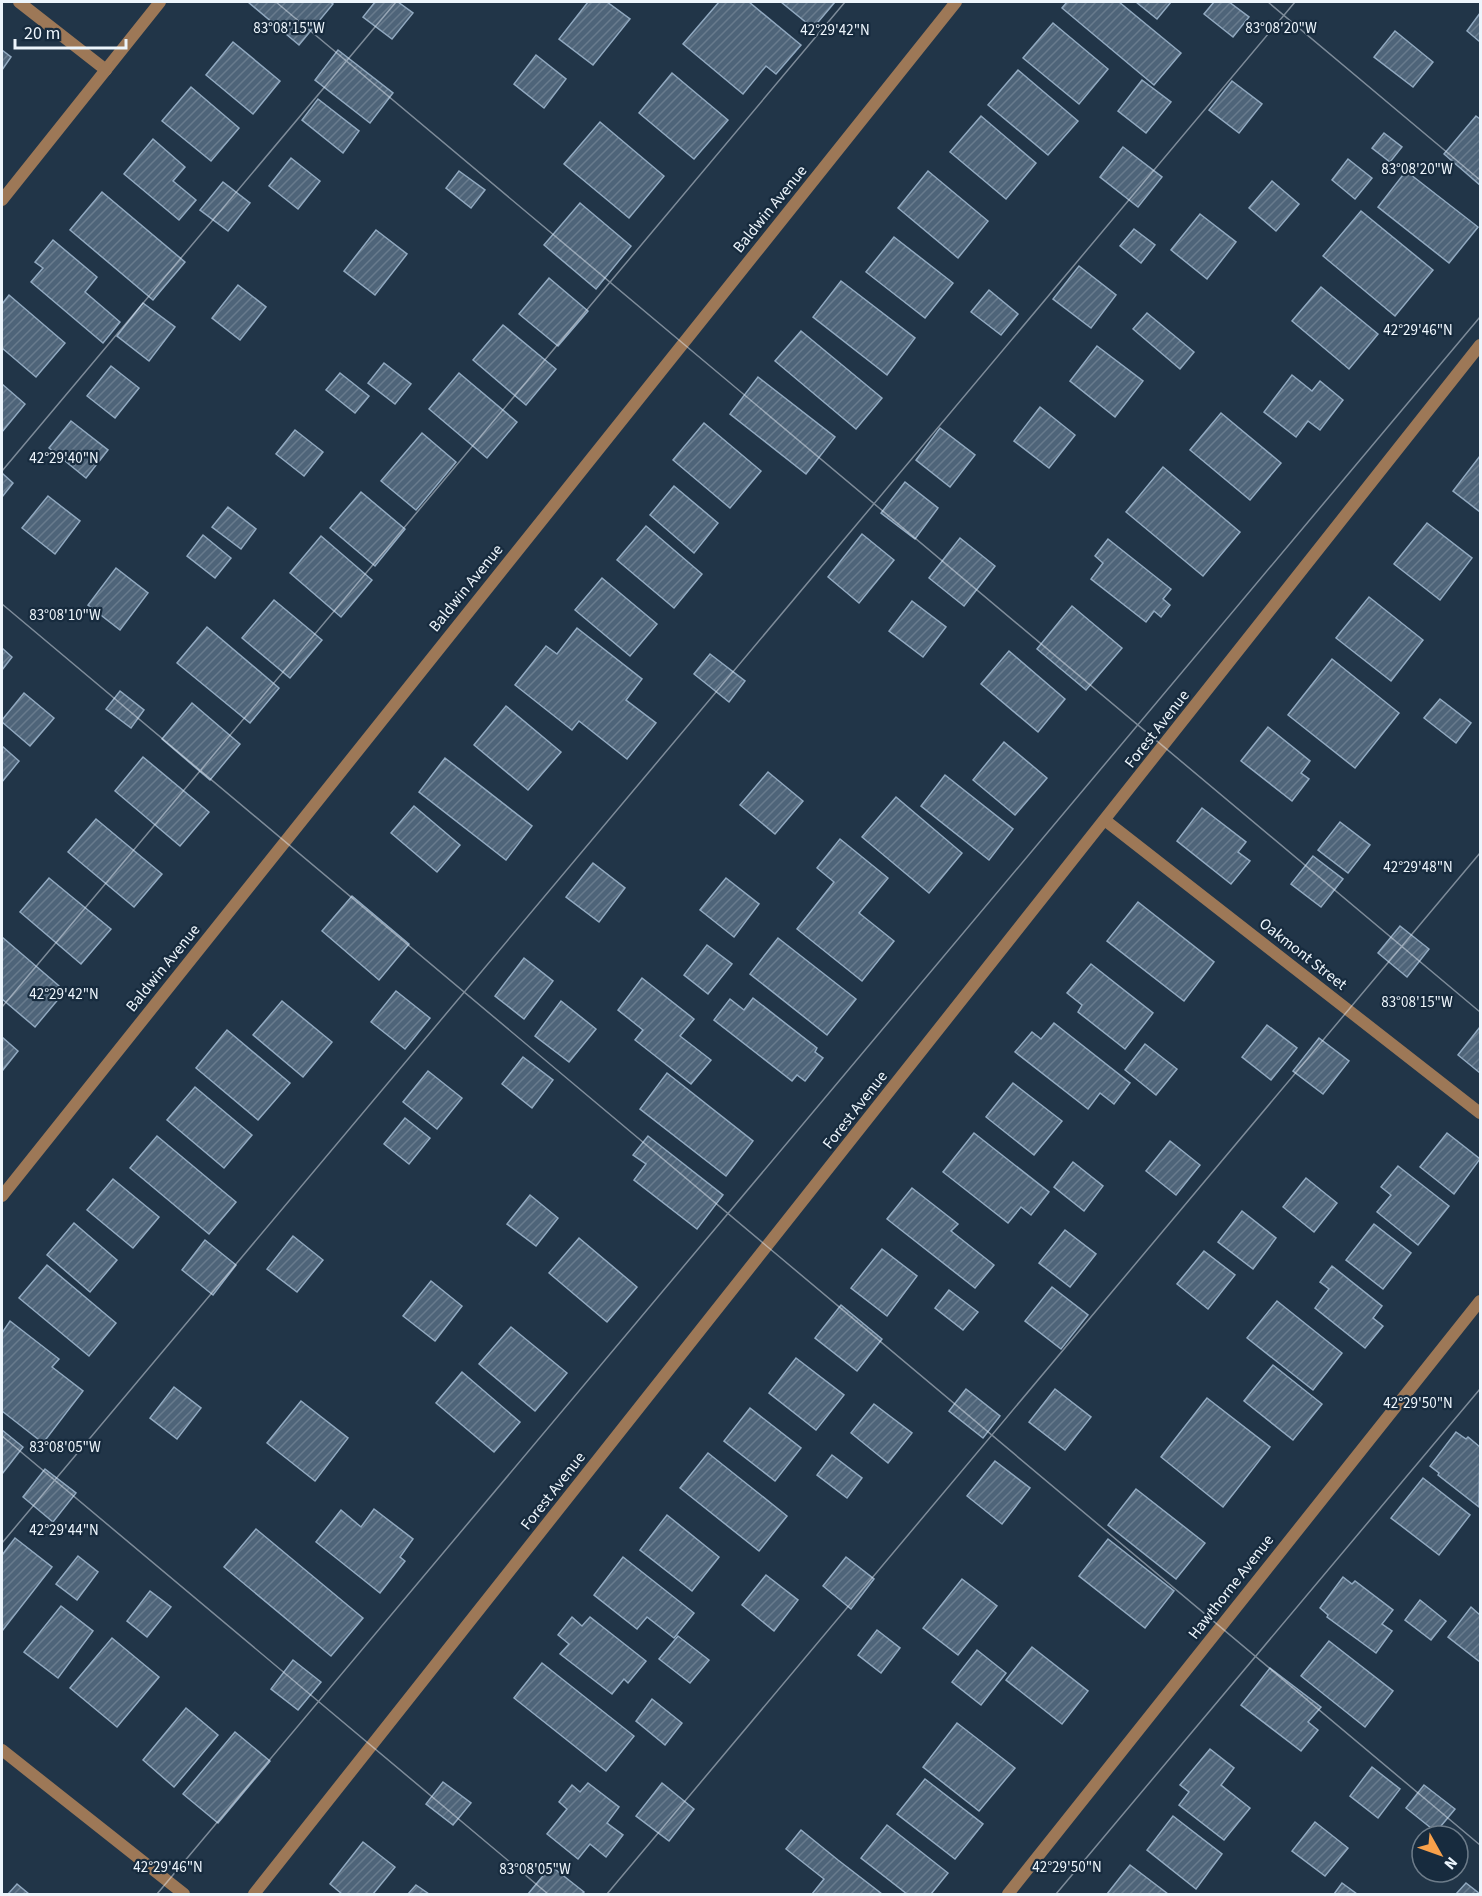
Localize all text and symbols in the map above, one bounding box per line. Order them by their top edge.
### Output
scale bar [15,12,126,50]
text: 83°08'15"W [253,18,325,39]
text: 83°08'20"W [1245,18,1317,39]
text: 42°29'42"N [800,20,870,41]
text: 20 m [24,21,60,46]
text: 83°08'20"W [1381,159,1453,180]
street label: Baldwin Avenue [728,160,812,258]
text: 42°29'46"N [1383,320,1453,341]
text: 42°29'40"N [29,448,99,469]
street label: Baldwin Avenue [424,539,508,637]
text: 83°08'10"W [29,605,101,626]
street label: Forest Avenue [1119,685,1195,773]
text: 42°29'48"N [1383,857,1453,878]
street label: Oakmont Street [1254,913,1352,996]
street label: Baldwin Avenue [121,919,205,1017]
text: 42°29'42"N [29,984,99,1005]
text: 83°08'15"W [1381,992,1453,1013]
street label: Forest Avenue [817,1066,893,1154]
text: 42°29'50"N [1383,1393,1453,1414]
text: 83°08'05"W [29,1437,101,1458]
street label: Forest Avenue [515,1447,591,1535]
text: 42°29'44"N [29,1520,99,1541]
street label: Hawthorne Avenue [1183,1530,1279,1644]
north arrow [1410,1824,1470,1884]
text: N [1439,1852,1463,1874]
text: 42°29'46"N [133,1857,203,1878]
text: 42°29'50"N [1032,1857,1102,1878]
text: 83°08'05"W [499,1859,571,1880]

